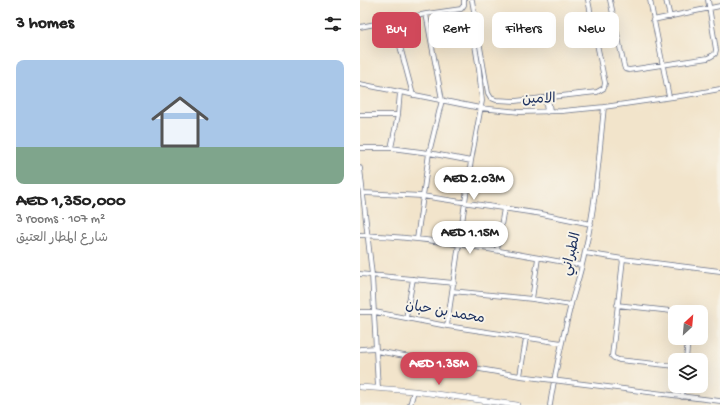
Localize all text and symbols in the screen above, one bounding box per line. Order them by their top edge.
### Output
chip: Buy [372,12,421,48]
chip: Rent [429,12,484,48]
chip: Filters [492,12,556,48]
chip: New [564,12,619,48]
icon: filters [322,13,344,35]
text: 3 homes [16,14,74,34]
icon: home [144,86,216,158]
street label: الامين [522,91,556,109]
pin: AED 2.03M [428,167,520,201]
text: AED 2.03M [444,172,504,187]
text: AED 1,350,000 [16,192,126,212]
text: 3 rooms · 107 m² [16,212,105,227]
pin: AED 1.15M [424,221,516,255]
text: AED 1.15M [441,226,499,241]
text: شارع المطار العتيق [16,231,108,246]
street label: الطبراني [558,231,587,278]
street label: محمد بن حبان [404,298,486,328]
north arrow [668,305,708,345]
map controls [668,305,708,393]
pin: AED 1.35M [393,352,485,386]
button: layers [668,353,708,393]
text: AED 1.35M [409,357,469,372]

